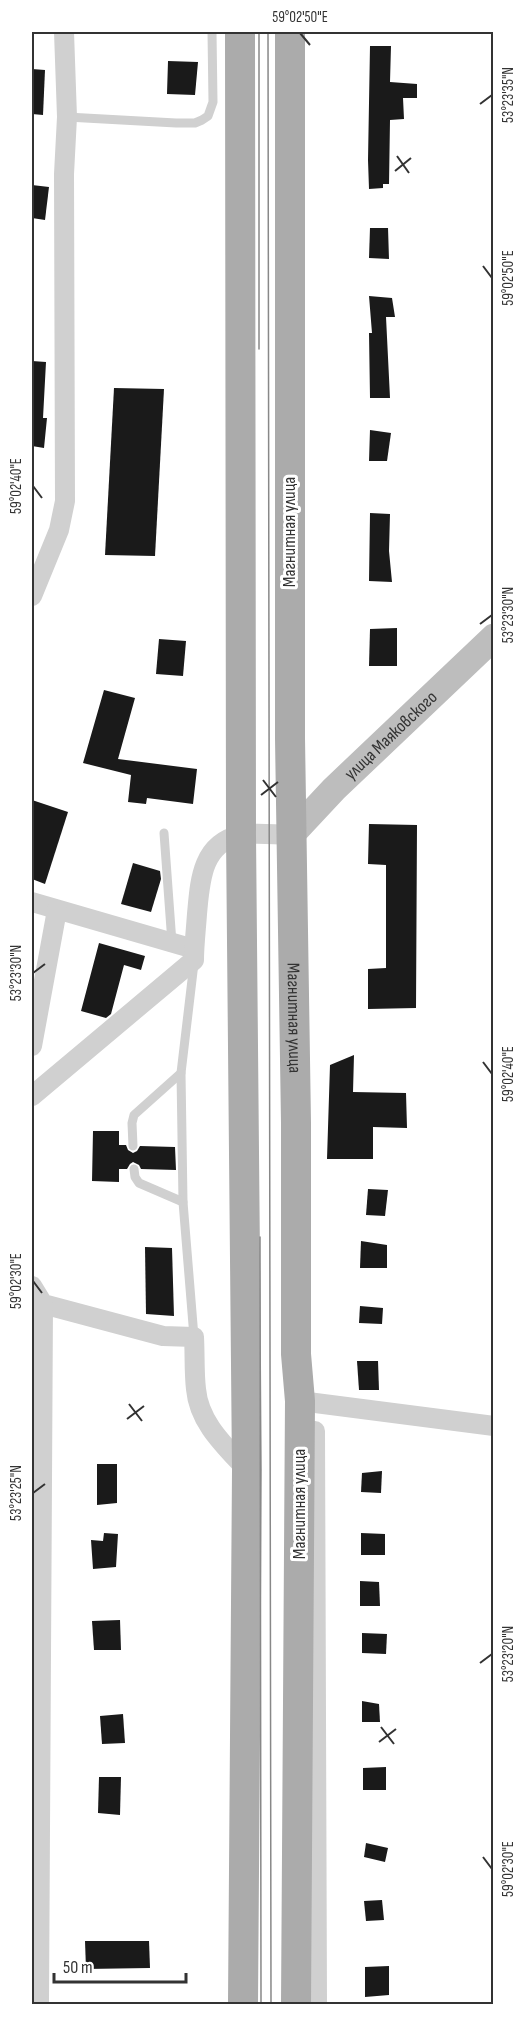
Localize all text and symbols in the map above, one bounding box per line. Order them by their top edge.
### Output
text: 59°02'50"E [272,8,328,27]
text: 53°23'35"N [499,67,518,123]
text: 59°02'50"E [499,250,518,306]
text: 59°02'40"E [7,458,26,514]
street label: Магнитная улица [279,477,300,587]
text: 53°23'30"N [499,587,518,643]
street label: улица Маяковского [340,686,441,784]
text: 53°23'30"N [7,945,26,1001]
street label: Магнитная улица [283,963,306,1073]
text: 59°02'40"E [499,1046,518,1102]
text: 59°02'30"E [7,1253,26,1309]
street label: Магнитная улица [289,1449,310,1559]
text: 53°23'25"N [7,1465,26,1521]
text: 53°23'20"N [499,1626,518,1682]
text: 59°02'30"E [499,1841,518,1897]
scale bar [54,1946,186,1984]
text: 50 m [63,1957,93,1978]

